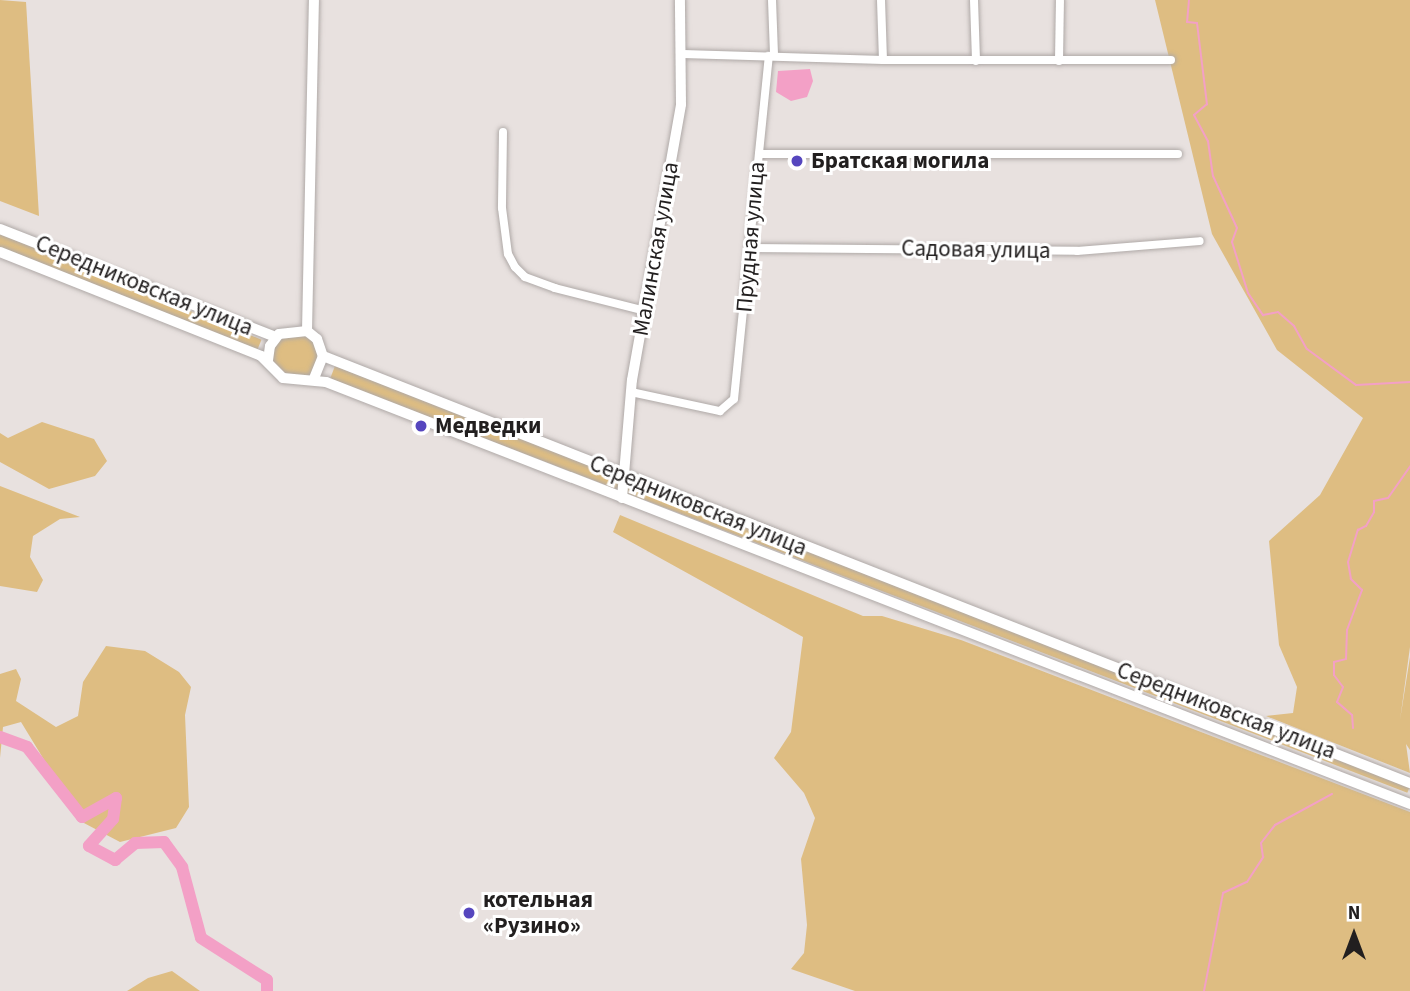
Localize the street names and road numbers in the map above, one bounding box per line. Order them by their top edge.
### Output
street label: Малинская улица [627,160,685,338]
street label: Прудная улица [731,160,771,314]
street label: Середниковская улица [31,230,257,342]
street label: Садовая улица [901,235,1051,265]
street label: Середниковская улица [585,450,811,562]
street label: Середниковская улица [1113,657,1339,765]

